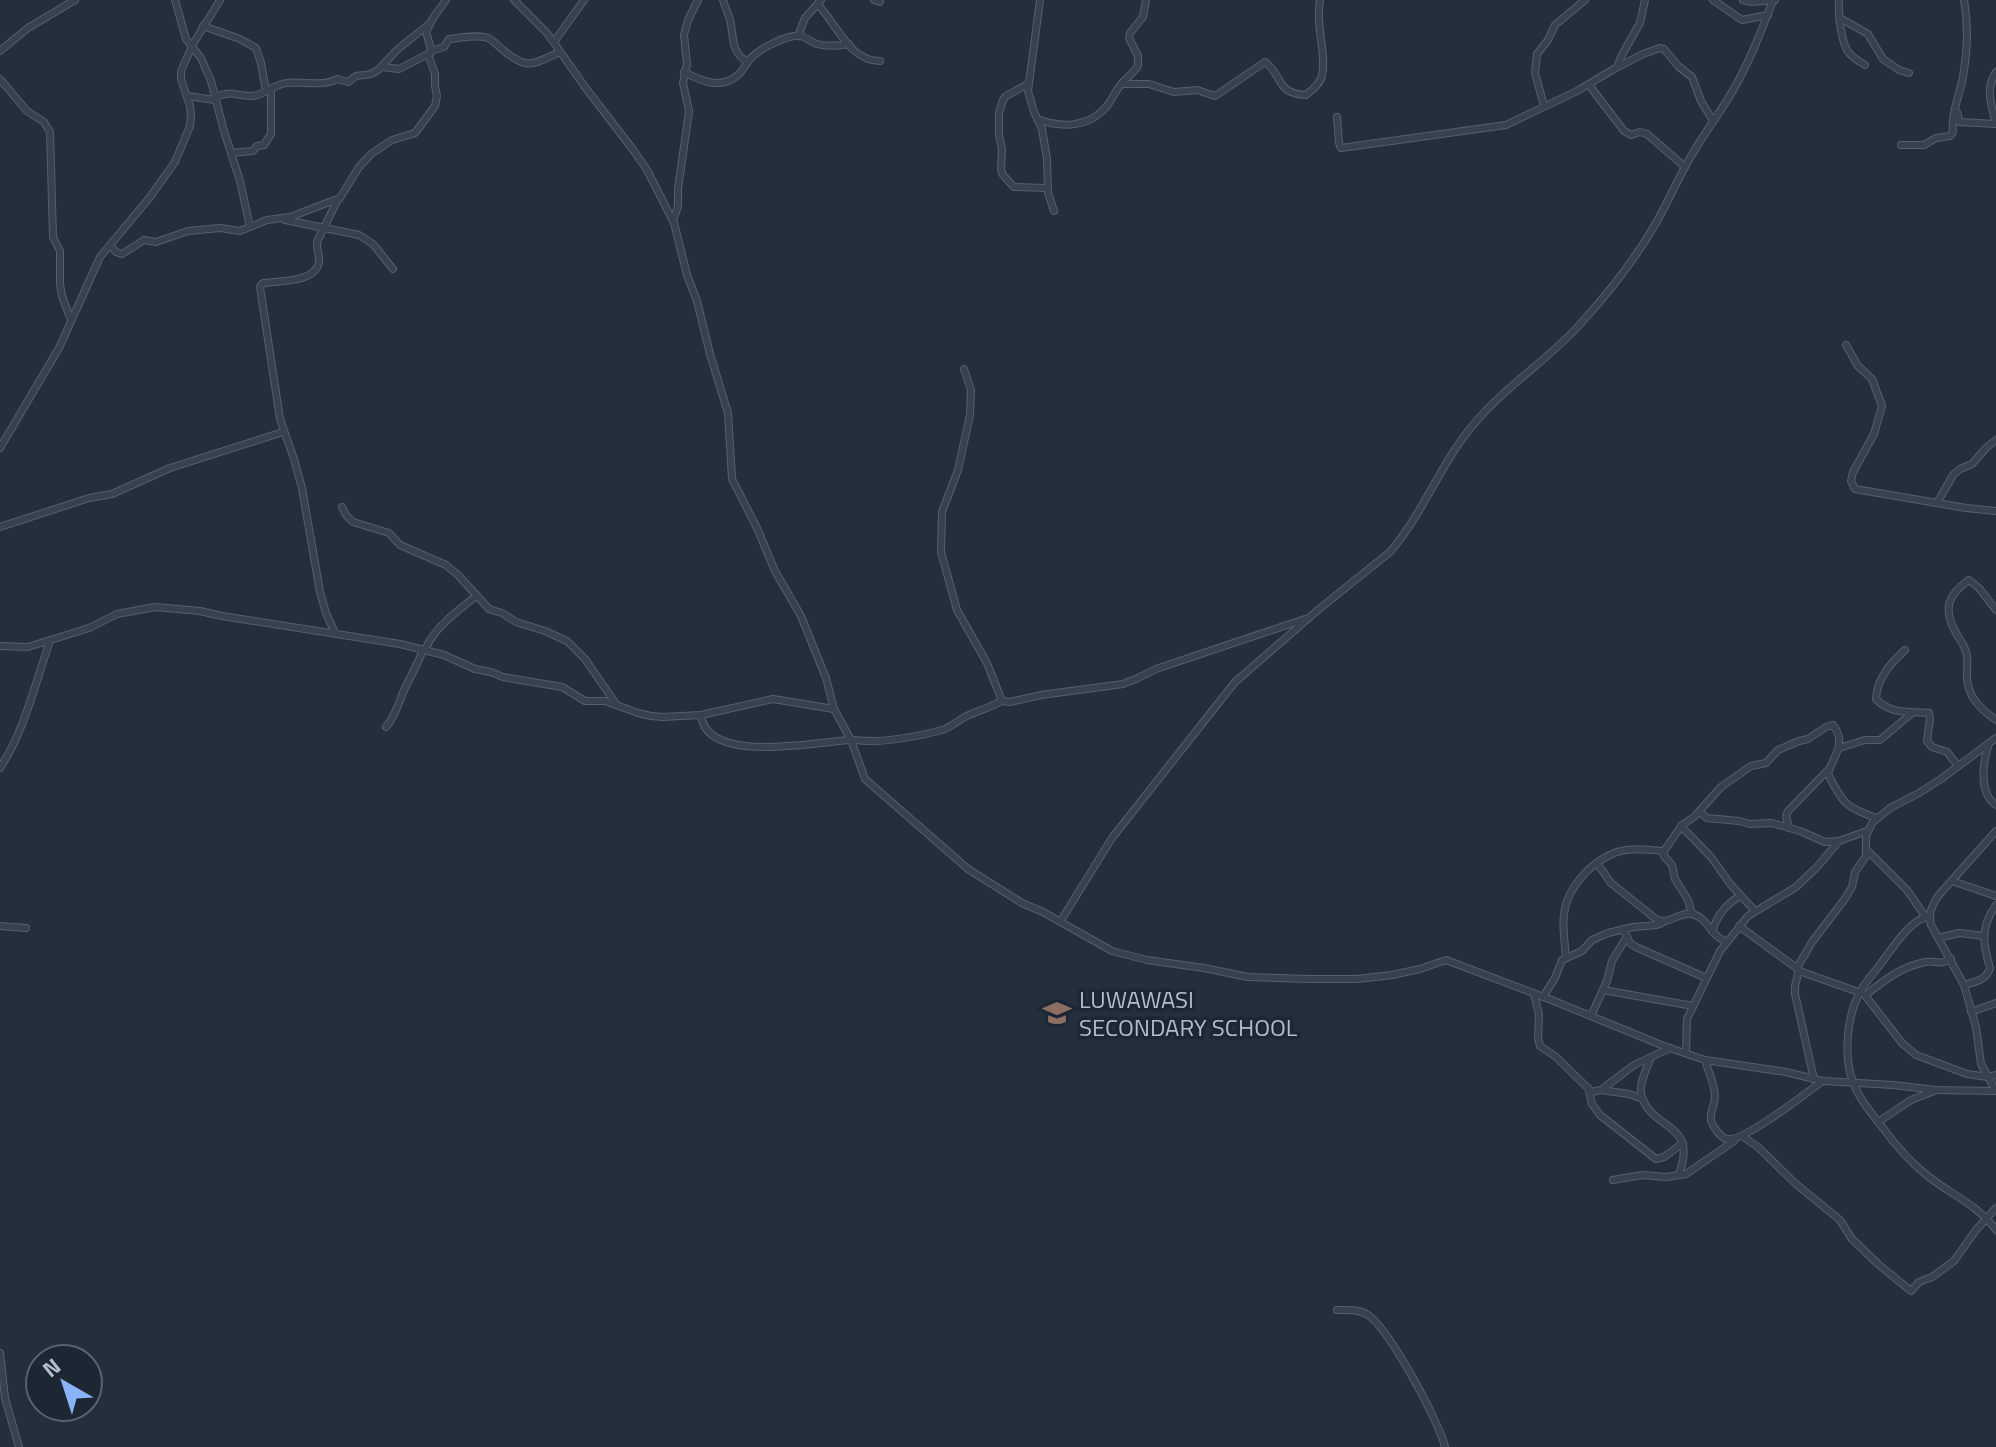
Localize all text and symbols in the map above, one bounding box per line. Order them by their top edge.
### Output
place label: LUWAWASI SECONDARY SCHOOL [1079,981,1298,1045]
school or university icon: LUWAWASI SECONDARY SCHOOL [1042,998,1072,1028]
north arrow [24,1343,104,1423]
text: N [35,1349,68,1385]

